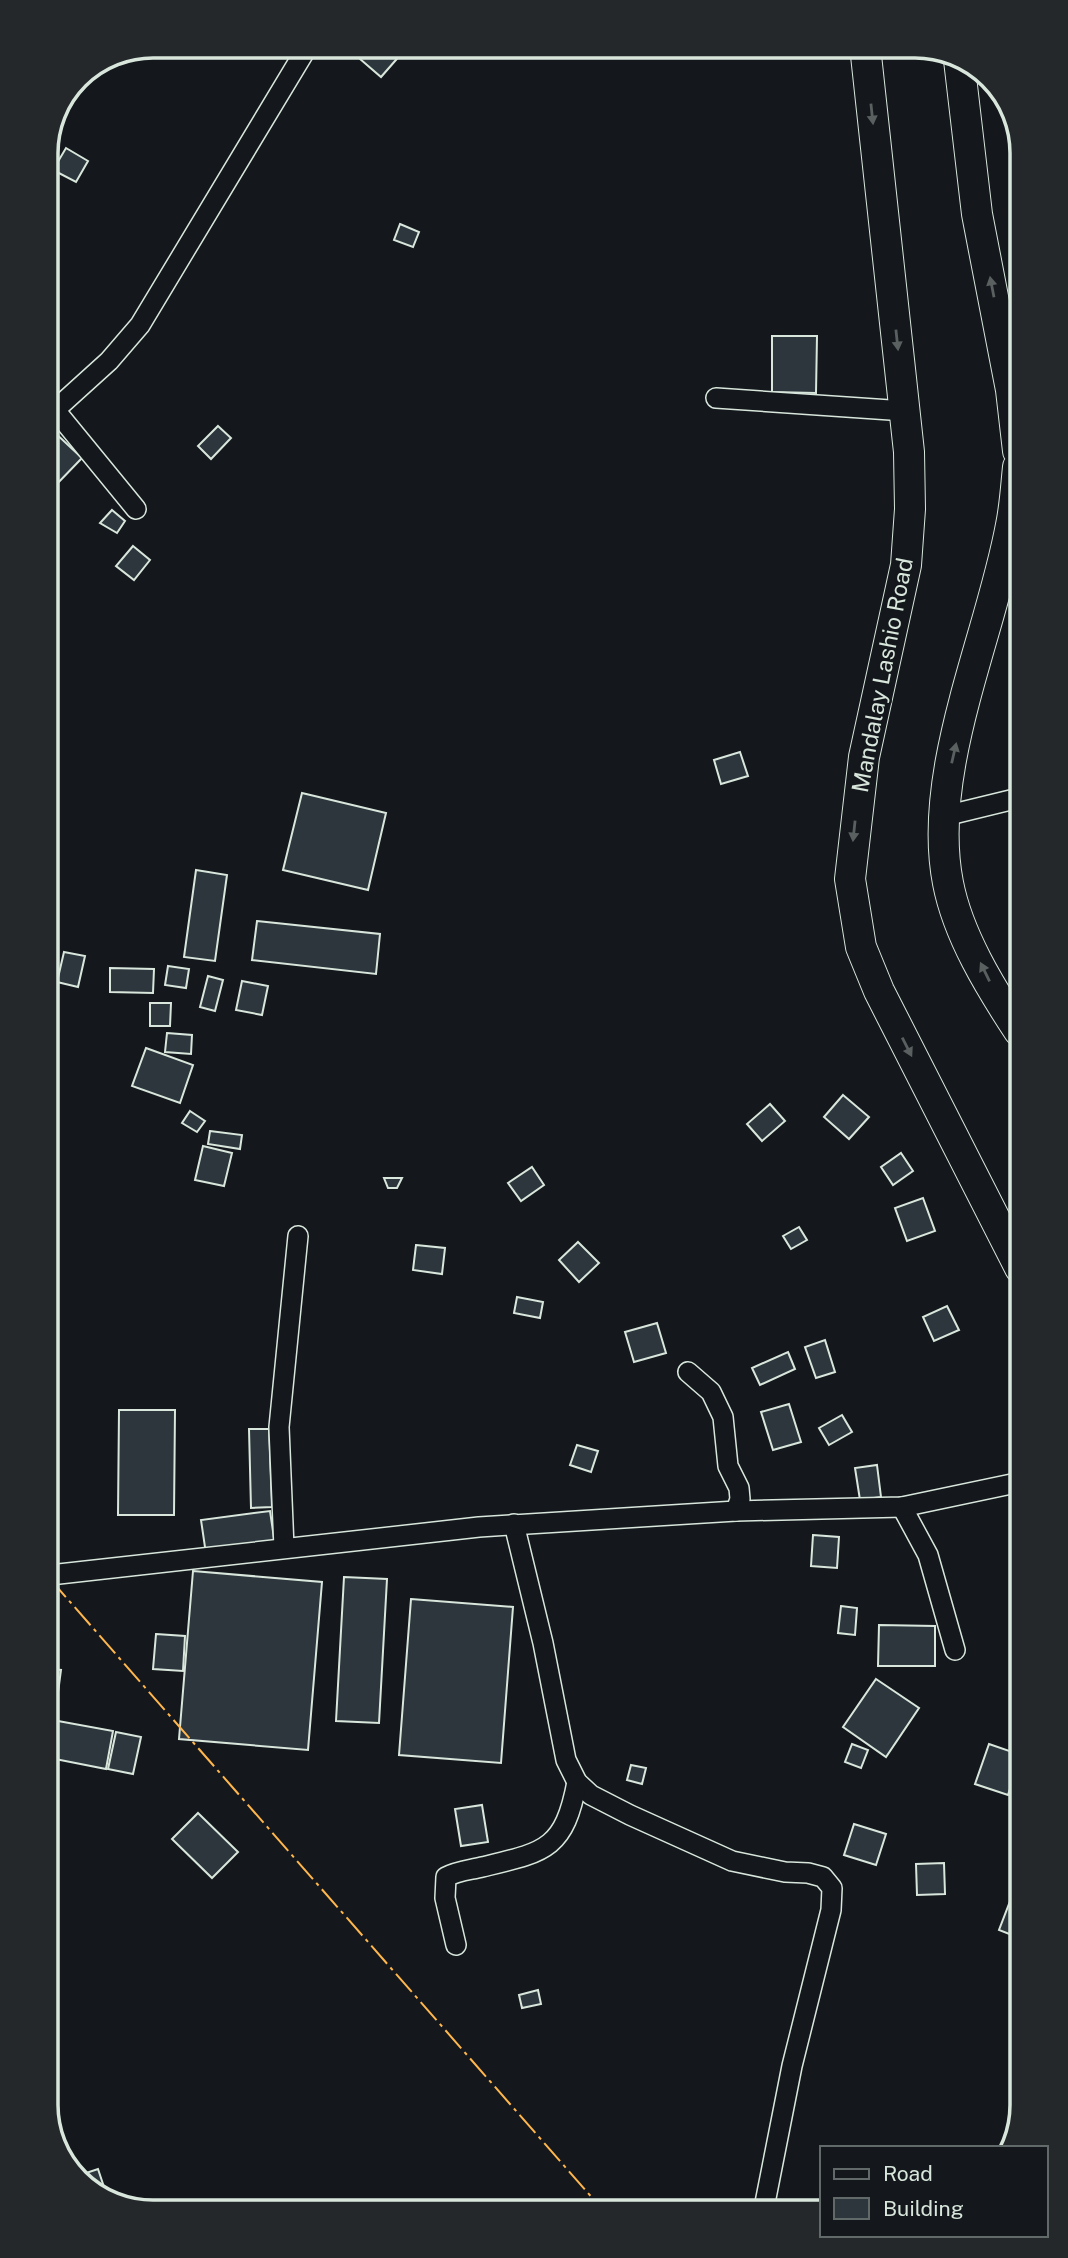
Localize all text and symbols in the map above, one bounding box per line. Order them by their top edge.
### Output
one-way arrow [867,103,878,125]
one-way arrow [986,276,997,298]
one-way arrow [892,329,903,351]
street label: Mandalay Lashio Road [846,555,918,795]
one-way arrow [949,742,960,764]
one-way arrow [848,820,859,842]
one-way arrow [979,962,991,982]
one-way arrow [901,1037,912,1057]
legend [820,2146,1047,2237]
text: Road [883,2161,933,2186]
text: Building [883,2196,964,2221]

